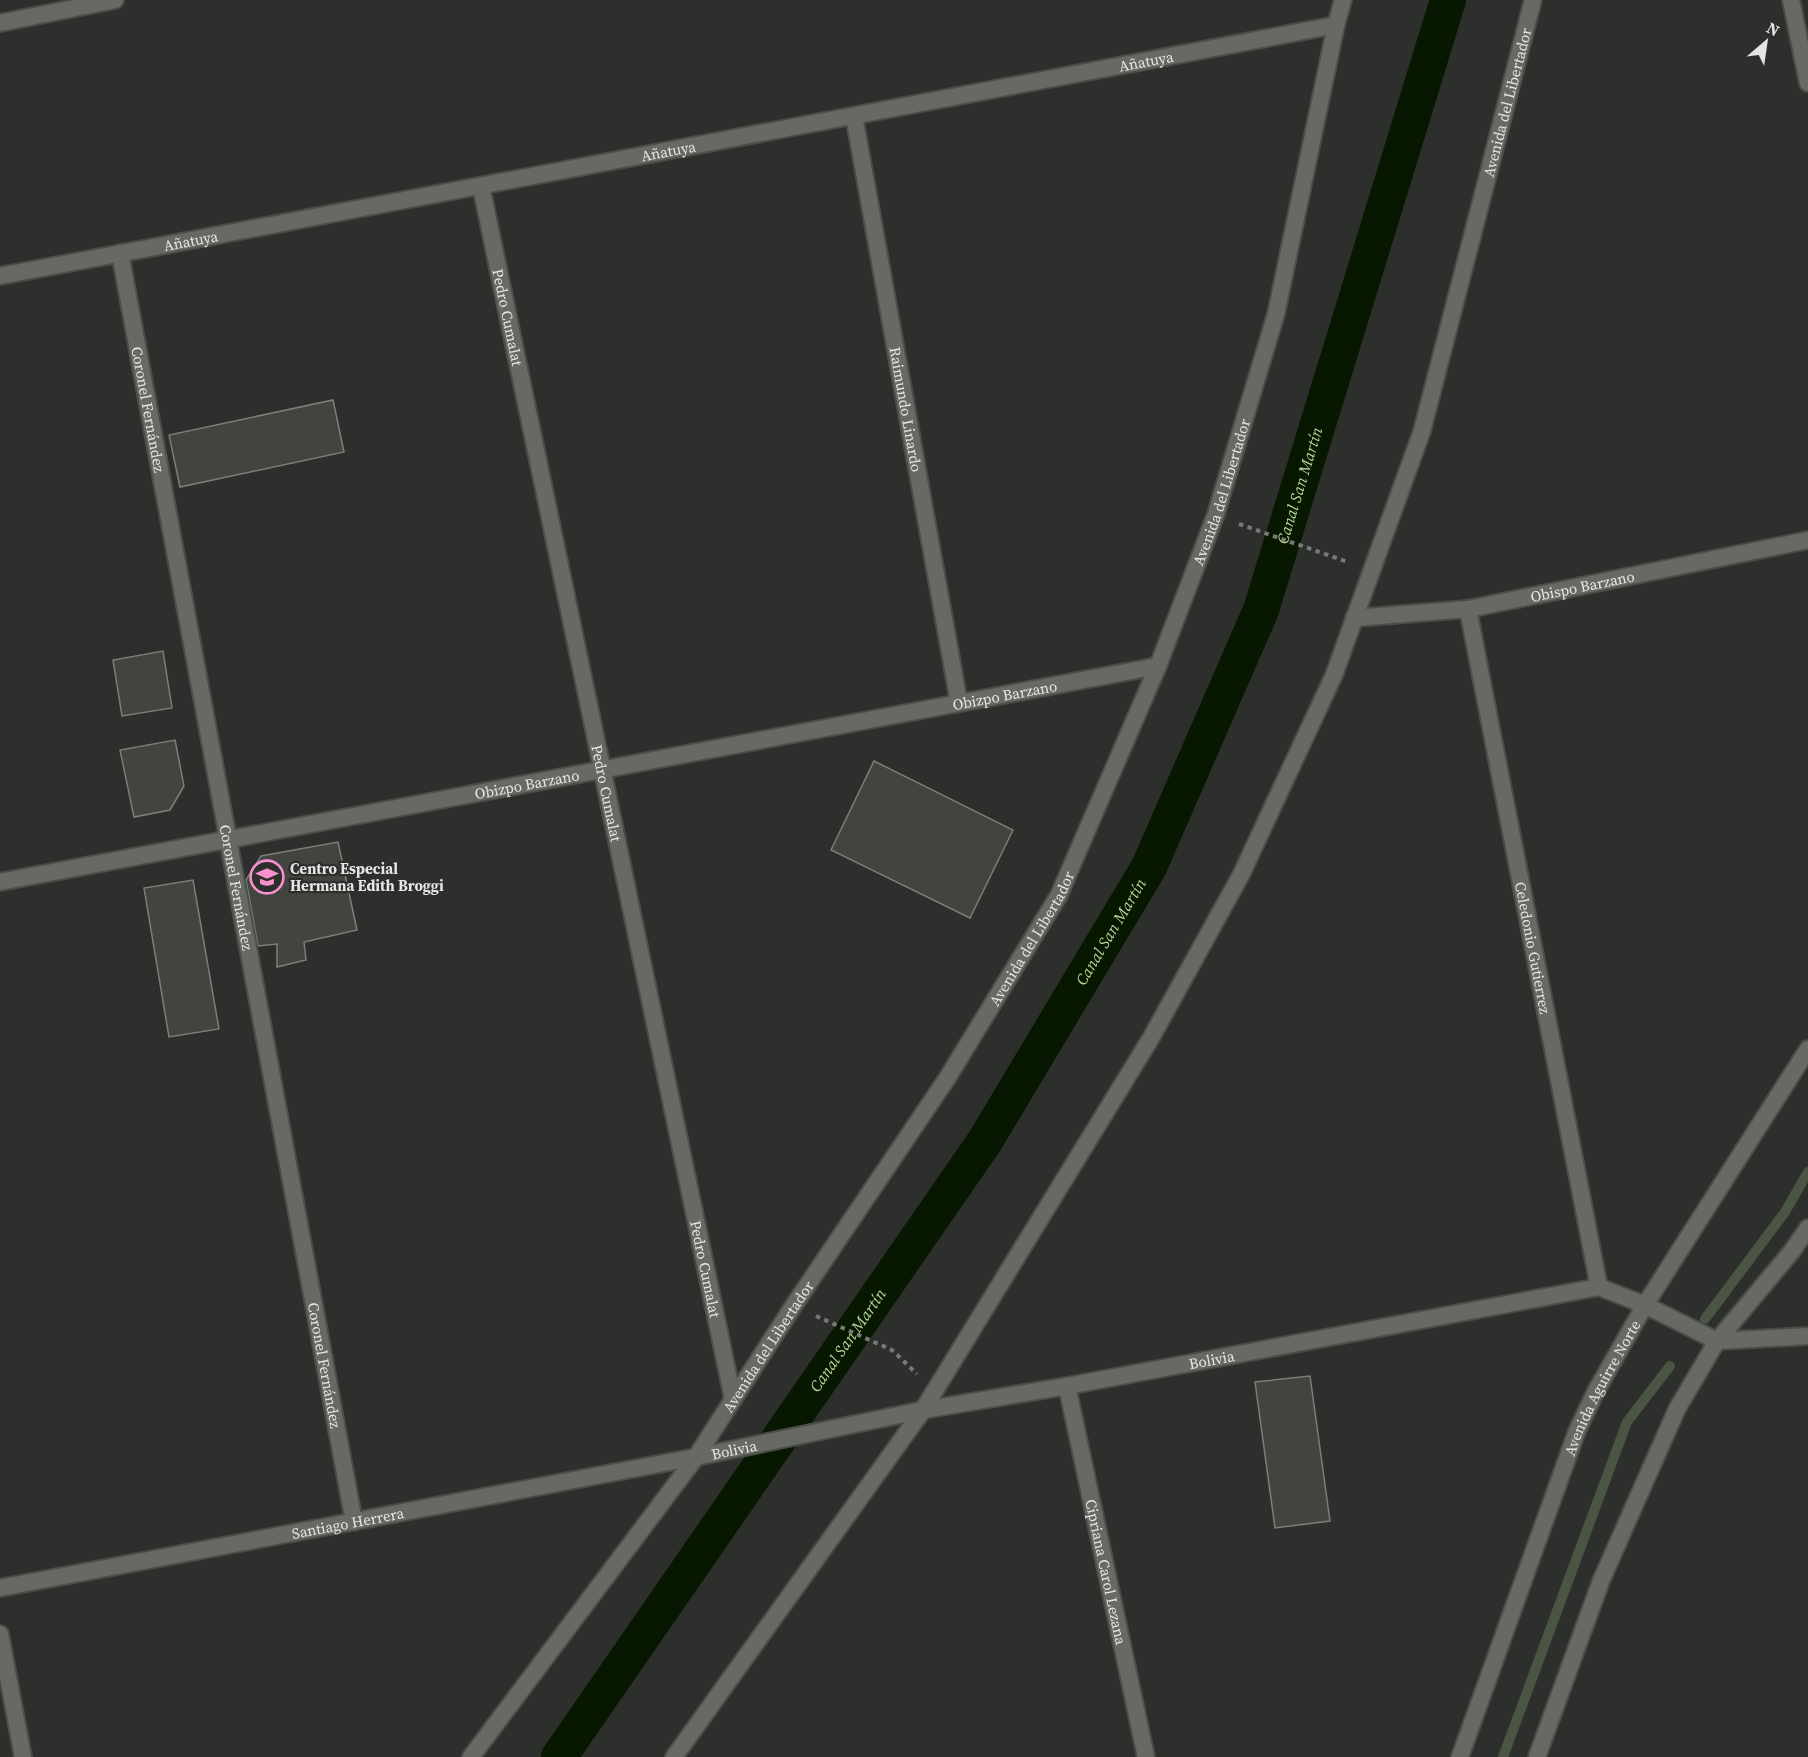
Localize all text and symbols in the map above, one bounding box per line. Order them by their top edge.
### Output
north arrow [1736,12,1796,72]
text: N [1763,16,1784,41]
street label: Avenida del Libertador [1477,25,1536,179]
street label: Añatuya [1117,45,1175,76]
street label: Añatuya [639,135,698,166]
street label: Añatuya [162,225,220,256]
street label: Pedro Cumalat [488,267,529,368]
street label: Coronel Fernández [127,345,171,474]
street label: Raimundo Linardo [885,345,928,473]
street label: Avenida del Libertador [1187,415,1255,568]
water label: Canal San Martín [1271,424,1327,546]
street label: Obispo Barzano [1528,565,1636,607]
street label: Obizpo Barzano [951,675,1059,715]
street label: Pedro Cumalat [587,743,627,844]
street label: Obizpo Barzano [473,764,581,804]
street label: Coronel Fernández [215,823,259,952]
place label: Centro Especial Hermana Edith Broggi [290,858,444,896]
school or university icon: Centro Especial Hermana Edith Broggi [249,859,285,895]
street label: Avenida del Libertador [984,867,1079,1010]
water label: Canal San Martín [1070,874,1151,989]
street label: Celedonio Gutierrez [1510,880,1557,1016]
street label: Pedro Cumalat [686,1218,726,1319]
street label: Avenida del Libertador [717,1276,819,1416]
water label: Canal San Martín [804,1284,891,1396]
street label: Coronel Fernández [303,1301,347,1430]
street label: Avenida Aguirre Norte [1559,1316,1645,1458]
street label: Bolivia [1187,1345,1236,1374]
street label: Bolivia [709,1434,759,1464]
street label: Cipriana Carol Lezana [1081,1497,1132,1647]
street label: Santiago Herrera [290,1502,406,1543]

